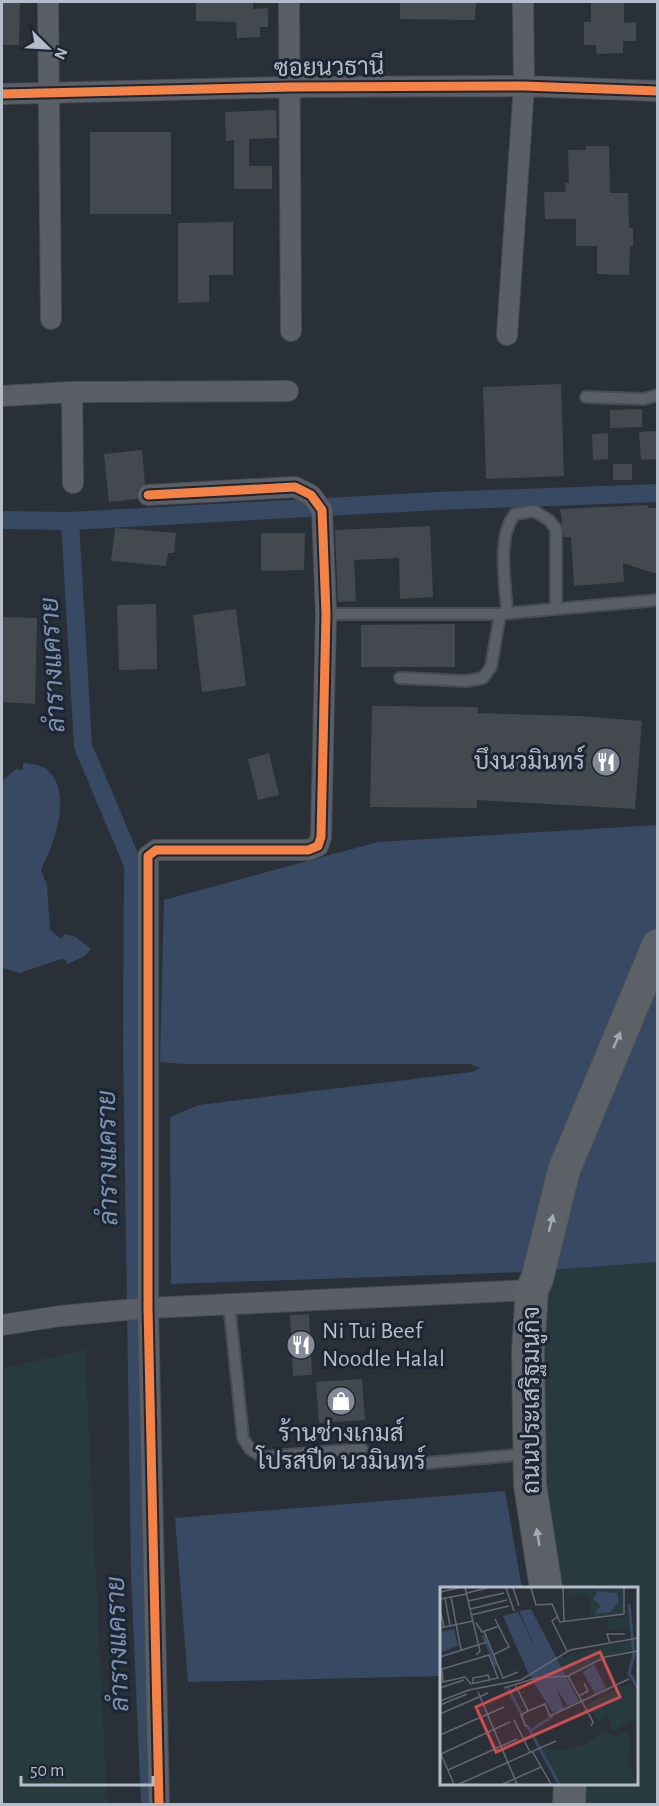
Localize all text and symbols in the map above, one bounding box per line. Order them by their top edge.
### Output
north arrow [18,18,78,78]
text: N [51,45,70,62]
street label: ซอยนวธานี [274,51,384,81]
water label: ลำรางแคราย [33,597,70,733]
place label: บึงนวมินทร์ [474,745,585,774]
restaurant icon: บึงนวมินทร์ [590,746,622,778]
one-way arrow [613,1031,622,1048]
water label: ลำรางแคราย [91,1090,122,1226]
one-way arrow [546,1213,556,1232]
street label: ถนนประเสริฐมนูกิจ [517,1306,548,1494]
place label: Ni Tui Beef Noodle Halal [322,1319,445,1371]
restaurant icon: Ni Tui Beef Noodle Halal [285,1329,317,1361]
shop icon: ร้านช่างเกมส์ โปรสปีด นวมินทร์ [325,1385,357,1417]
place label: ร้านช่างเกมส์ โปรสปีด นวมินทร์ [254,1417,426,1474]
one-way arrow [533,1527,542,1546]
water label: ลำรางแคราย [100,1576,133,1712]
inset map [440,1587,638,1785]
scale bar [21,1749,153,1787]
text: 50 m [30,1762,64,1780]

